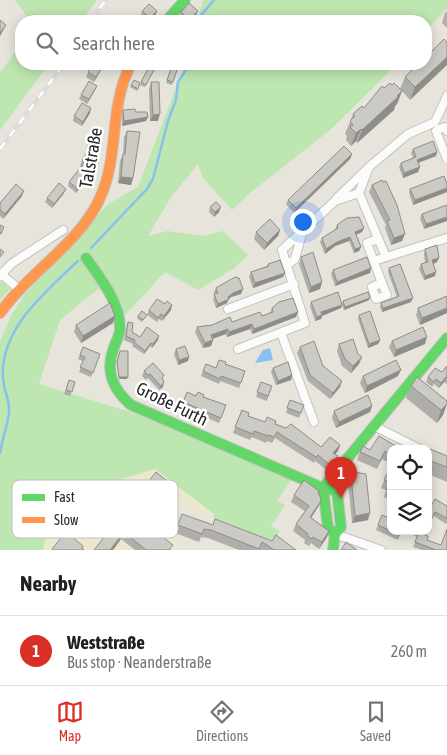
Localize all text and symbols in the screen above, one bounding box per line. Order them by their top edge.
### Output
search box [15,15,432,70]
icon: search [33,29,61,57]
text: Search here [73,32,155,54]
street label: Talstraße [75,126,106,190]
your location [290,209,316,235]
street label: Große Furth [133,377,212,430]
map controls [387,445,432,535]
button: locate [387,445,432,490]
pin: 1 [325,457,357,498]
legend [12,480,178,538]
text: Fast [54,489,75,505]
button: layers [387,490,432,535]
text: Slow [54,512,79,528]
text: Nearby [20,571,76,595]
text: Weststraße [67,631,145,653]
text: 1 [32,642,40,660]
text: 260 m [391,642,427,660]
text: Bus stop · Neanderstraße [67,653,212,671]
tab: Map [56,698,84,744]
tab: Directions [196,698,248,744]
tab: Saved [360,698,391,744]

